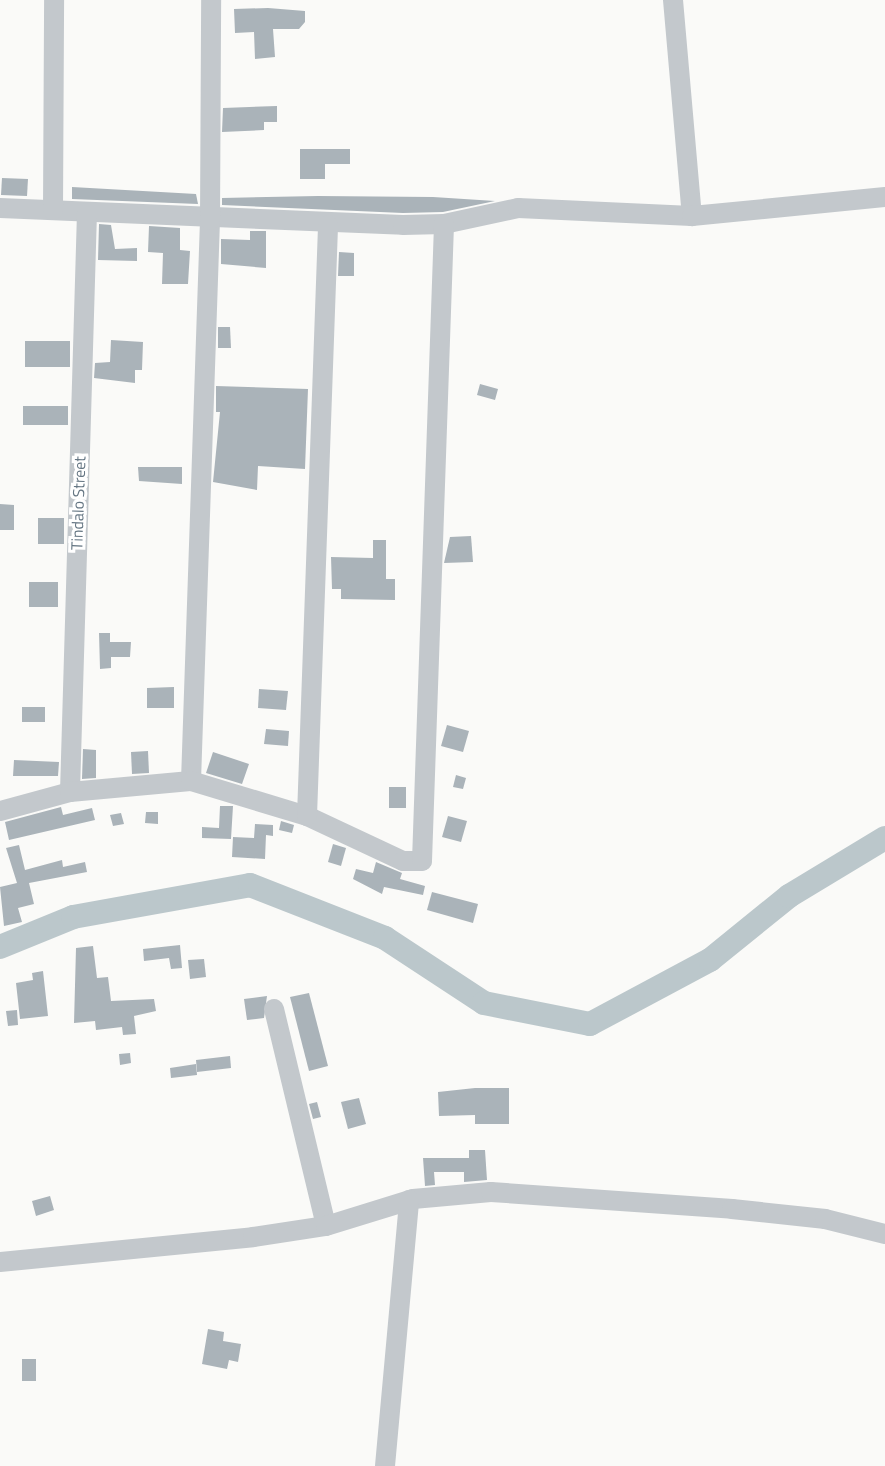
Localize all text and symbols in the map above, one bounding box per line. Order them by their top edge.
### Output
street label: Tindalo Street [67,456,89,550]

